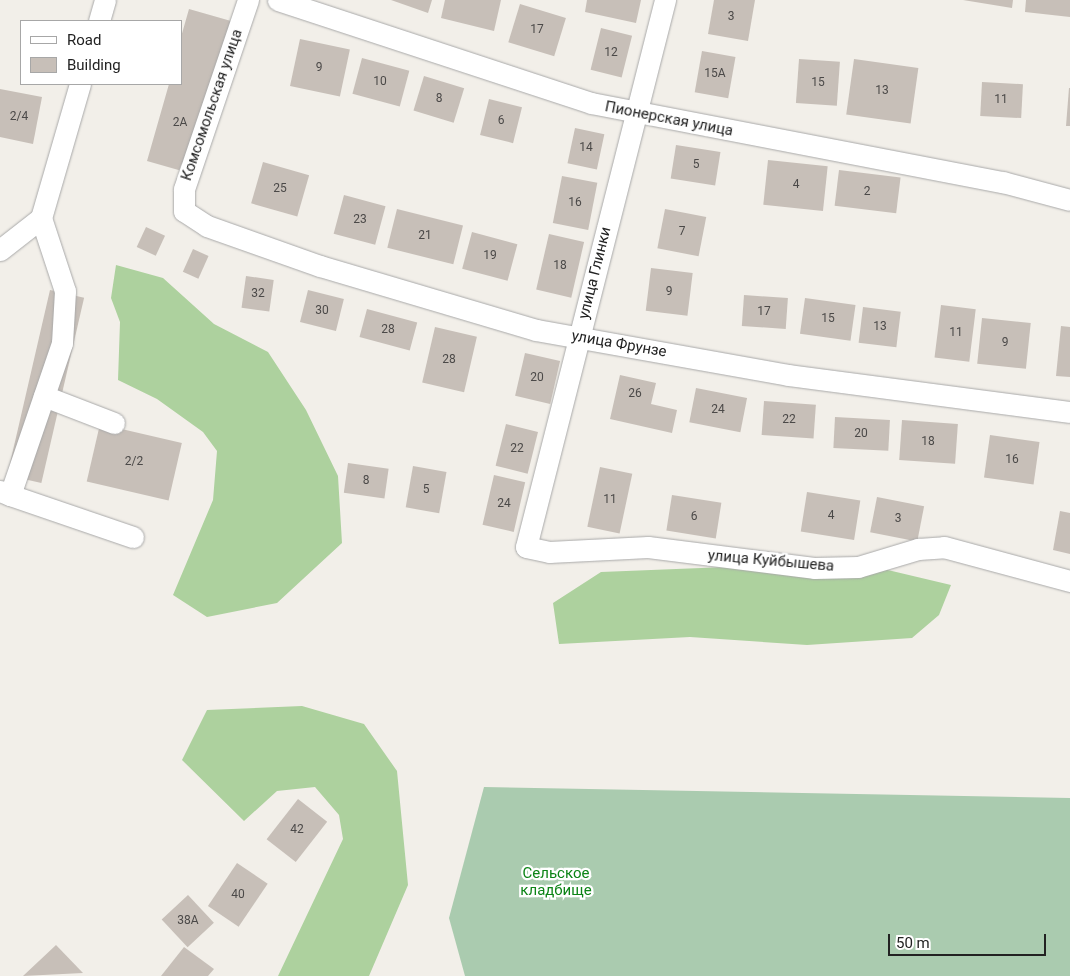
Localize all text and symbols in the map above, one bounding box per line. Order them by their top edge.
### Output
house number: 3 [728,10,734,24]
legend [20,20,182,85]
house number: 17 [530,23,544,37]
street label: Комсомольская улица [178,27,246,183]
text: Road [67,31,101,49]
house number: 12 [604,46,618,60]
text: Building [67,56,121,74]
house number: 9 [316,61,322,75]
house number: 15А [704,67,726,81]
house number: 10 [373,75,387,89]
house number: 15 [811,76,825,90]
house number: 13 [875,84,889,98]
house number: 8 [436,92,442,106]
house number: 11 [994,93,1008,107]
street label: Пионерская улица [603,98,735,140]
house number: 2/4 [10,110,28,124]
house number: 6 [498,114,504,128]
house number: 2А [173,116,187,130]
house number: 14 [579,141,593,155]
house number: 5 [693,158,699,172]
house number: 4 [793,178,799,192]
house number: 25 [273,182,287,196]
house number: 2 [864,185,870,199]
house number: 16 [568,196,582,210]
house number: 23 [353,213,367,227]
street label: улица Глинки [575,225,615,321]
house number: 7 [679,225,685,239]
house number: 21 [418,229,432,243]
house number: 19 [483,249,497,263]
house number: 18 [553,259,567,273]
house number: 9 [666,285,672,299]
house number: 32 [251,287,265,301]
house number: 30 [315,304,329,318]
house number: 17 [757,305,771,319]
house number: 15 [821,312,835,326]
house number: 13 [873,320,887,334]
house number: 28 [381,323,395,337]
house number: 11 [949,326,963,340]
street label: улица Фрунзе [570,327,668,361]
house number: 9 [1002,336,1008,350]
house number: 28 [442,353,456,367]
house number: 20 [530,371,544,385]
house number: 26 [628,387,642,401]
house number: 24 [711,403,725,417]
house number: 22 [782,413,796,427]
house number: 20 [854,427,868,441]
house number: 18 [921,435,935,449]
house number: 22 [510,442,524,456]
house number: 16 [1005,453,1019,467]
house number: 2/2 [125,455,143,469]
house number: 8 [363,474,369,488]
house number: 5 [423,483,429,497]
house number: 11 [603,493,617,507]
house number: 24 [497,497,511,511]
house number: 4 [828,509,834,523]
house number: 6 [691,510,697,524]
house number: 3 [895,512,901,526]
street label: улица Куйбышева [707,547,835,575]
house number: 42 [290,823,304,837]
park label: Сельское кладбище [520,864,592,899]
house number: 40 [231,888,245,902]
house number: 38А [177,914,199,928]
scale bar [890,924,1048,956]
text: 50 m [896,934,930,952]

